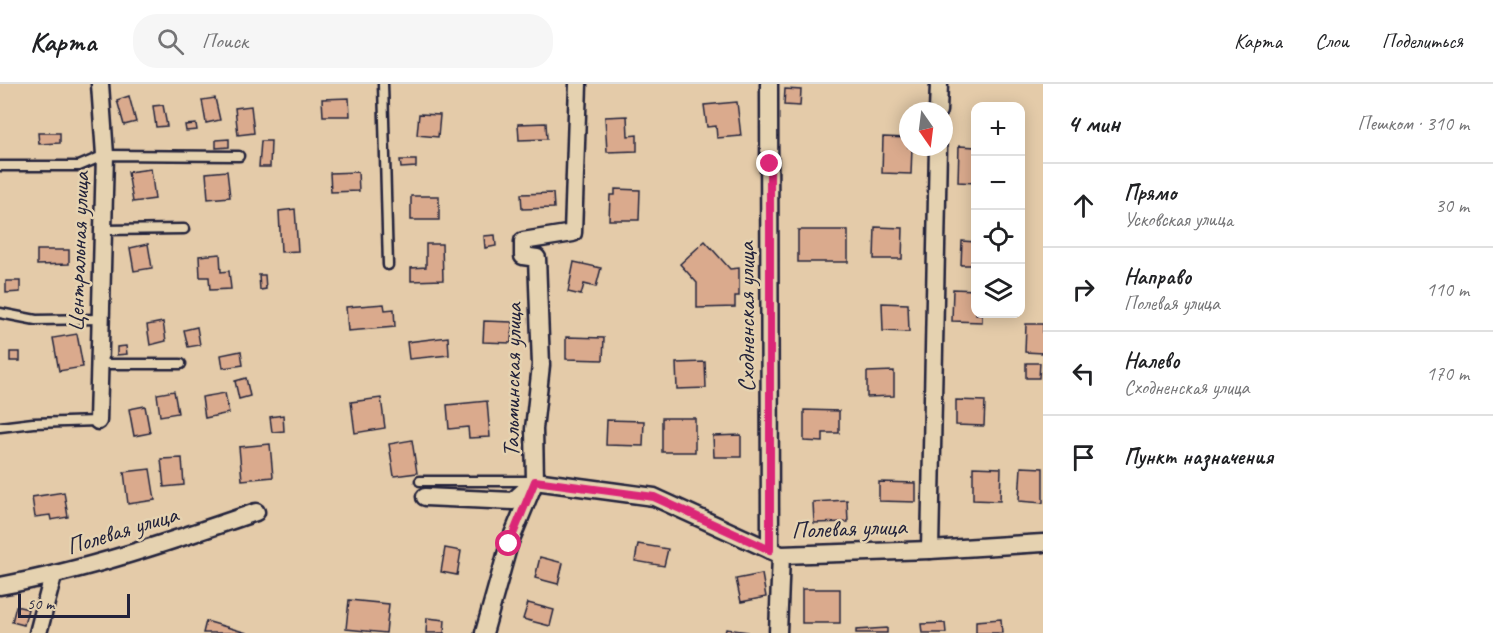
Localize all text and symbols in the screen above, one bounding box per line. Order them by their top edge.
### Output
search box [133,14,553,68]
text: Карта [30,24,97,59]
icon: search [154,25,187,58]
text: Поиск [202,27,248,55]
text: Карта [1234,28,1282,54]
text: Слои [1315,28,1349,54]
text: Поделиться [1382,28,1463,54]
north arrow [899,102,953,156]
map controls [971,102,1025,318]
button: + [971,102,1025,156]
text: 4 мин [1067,107,1120,140]
text: Пешком · 310 m [1357,111,1469,136]
route end [756,150,782,176]
button: − [971,156,1025,210]
street label: Центральная улица [60,170,96,333]
text: Прямо [1124,179,1176,207]
icon: ahead [1067,189,1100,222]
text: 30 m [1435,193,1469,218]
text: Усковская улица [1124,207,1233,232]
button: locate [971,210,1025,264]
street label: Сходненская улица [731,240,761,392]
text: Направо [1124,263,1191,291]
button: layers [971,264,1025,318]
icon: right [1067,273,1100,306]
text: 110 m [1426,277,1469,302]
text: Полевая улица [1124,291,1220,316]
street label: Тальминская улица [496,301,528,457]
text: Налево [1124,347,1180,375]
icon: left [1067,357,1100,390]
text: 170 m [1426,361,1469,386]
text: Сходненская улица [1124,375,1249,400]
icon: arrive [1067,441,1100,474]
text: Пункт назначения [1124,443,1273,471]
street label: Полевая улица [63,498,183,561]
street label: Полевая улица [791,511,908,545]
route start [495,530,521,556]
scale bar [18,591,130,618]
text: 50 m [27,594,54,614]

